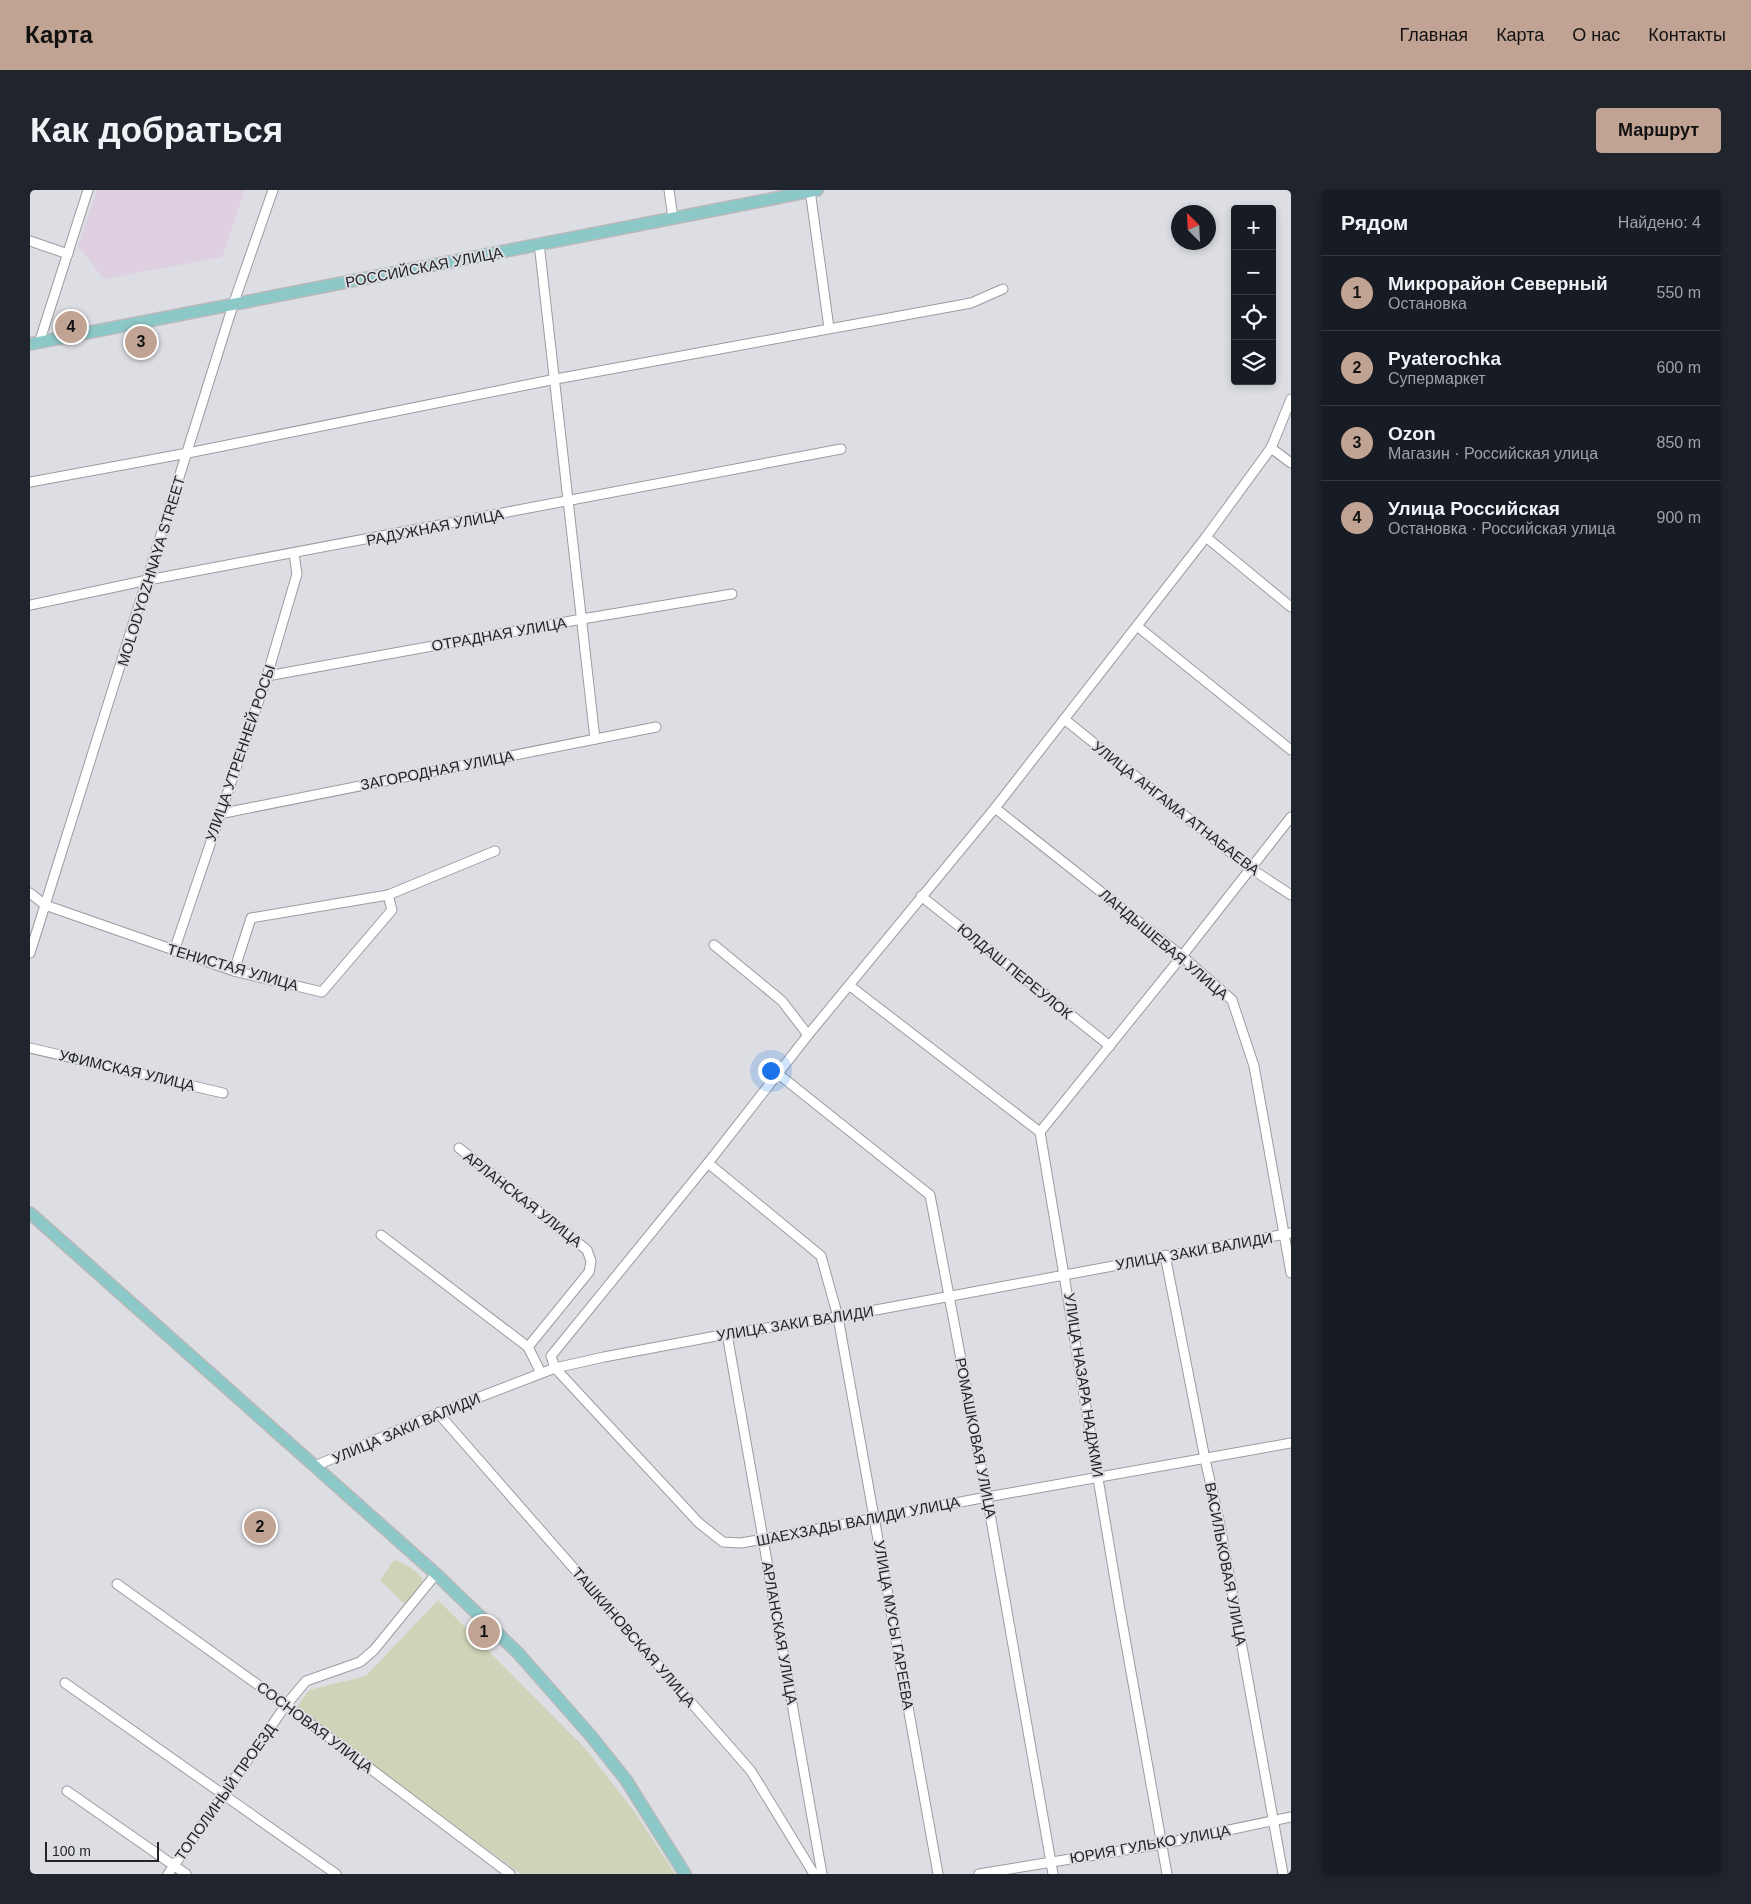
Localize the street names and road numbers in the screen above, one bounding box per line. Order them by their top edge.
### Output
street label: РОССИЙСКАЯ УЛИЦА [344,243,504,291]
street label: MOLODYOZHNAYA STREET [114,474,188,668]
street label: РАДУЖНАЯ УЛИЦА [365,505,505,549]
street label: ОТРАДНАЯ УЛИЦА [430,614,568,654]
street label: УЛИЦА УТРЕННЕЙ РОСЫ [202,662,278,844]
street label: УЛИЦА АНГАМА АТНАБАЕВА [1089,737,1263,879]
street label: ЗАГОРОДНАЯ УЛИЦА [359,747,515,793]
street label: ЛАНДЫШЕВАЯ УЛИЦА [1096,885,1232,1003]
street label: ЮЛДАШ ПЕРЕУЛОК [954,920,1076,1023]
street label: ТЕНИСТАЯ УЛИЦА [166,940,300,994]
street label: УФИМСКАЯ УЛИЦА [57,1046,197,1094]
street label: АРЛАНСКАЯ УЛИЦА [461,1148,585,1250]
street label: УЛИЦА ЗАКИ ВАЛИДИ [1114,1229,1274,1273]
street label: УЛИЦА НАЗАРА НАДЖМИ [1061,1292,1107,1478]
street label: УЛИЦА ЗАКИ ВАЛИДИ [715,1302,875,1344]
street label: РОМАШКОВАЯ УЛИЦА [952,1356,1000,1520]
street label: УЛИЦА ЗАКИ ВАЛИДИ [329,1389,483,1467]
street label: ВАСИЛЬКОВАЯ УЛИЦА [1202,1481,1250,1647]
street label: ШАЕХЗАДЫ ВАЛИДИ УЛИЦА [755,1493,961,1549]
street label: УЛИЦА МУСЫ ГАРЕЕВА [871,1539,917,1711]
street label: АРЛАНСКАЯ УЛИЦА [759,1560,801,1706]
street label: ТАШКИНОВСКАЯ УЛИЦА [569,1564,699,1710]
street label: СОСНОВАЯ УЛИЦА [254,1678,376,1776]
street label: ТОПОЛИНЫЙ ПРОЕЗД [171,1720,279,1864]
street label: ЮРИЯ ГУЛЬКО УЛИЦА [1068,1821,1232,1867]

